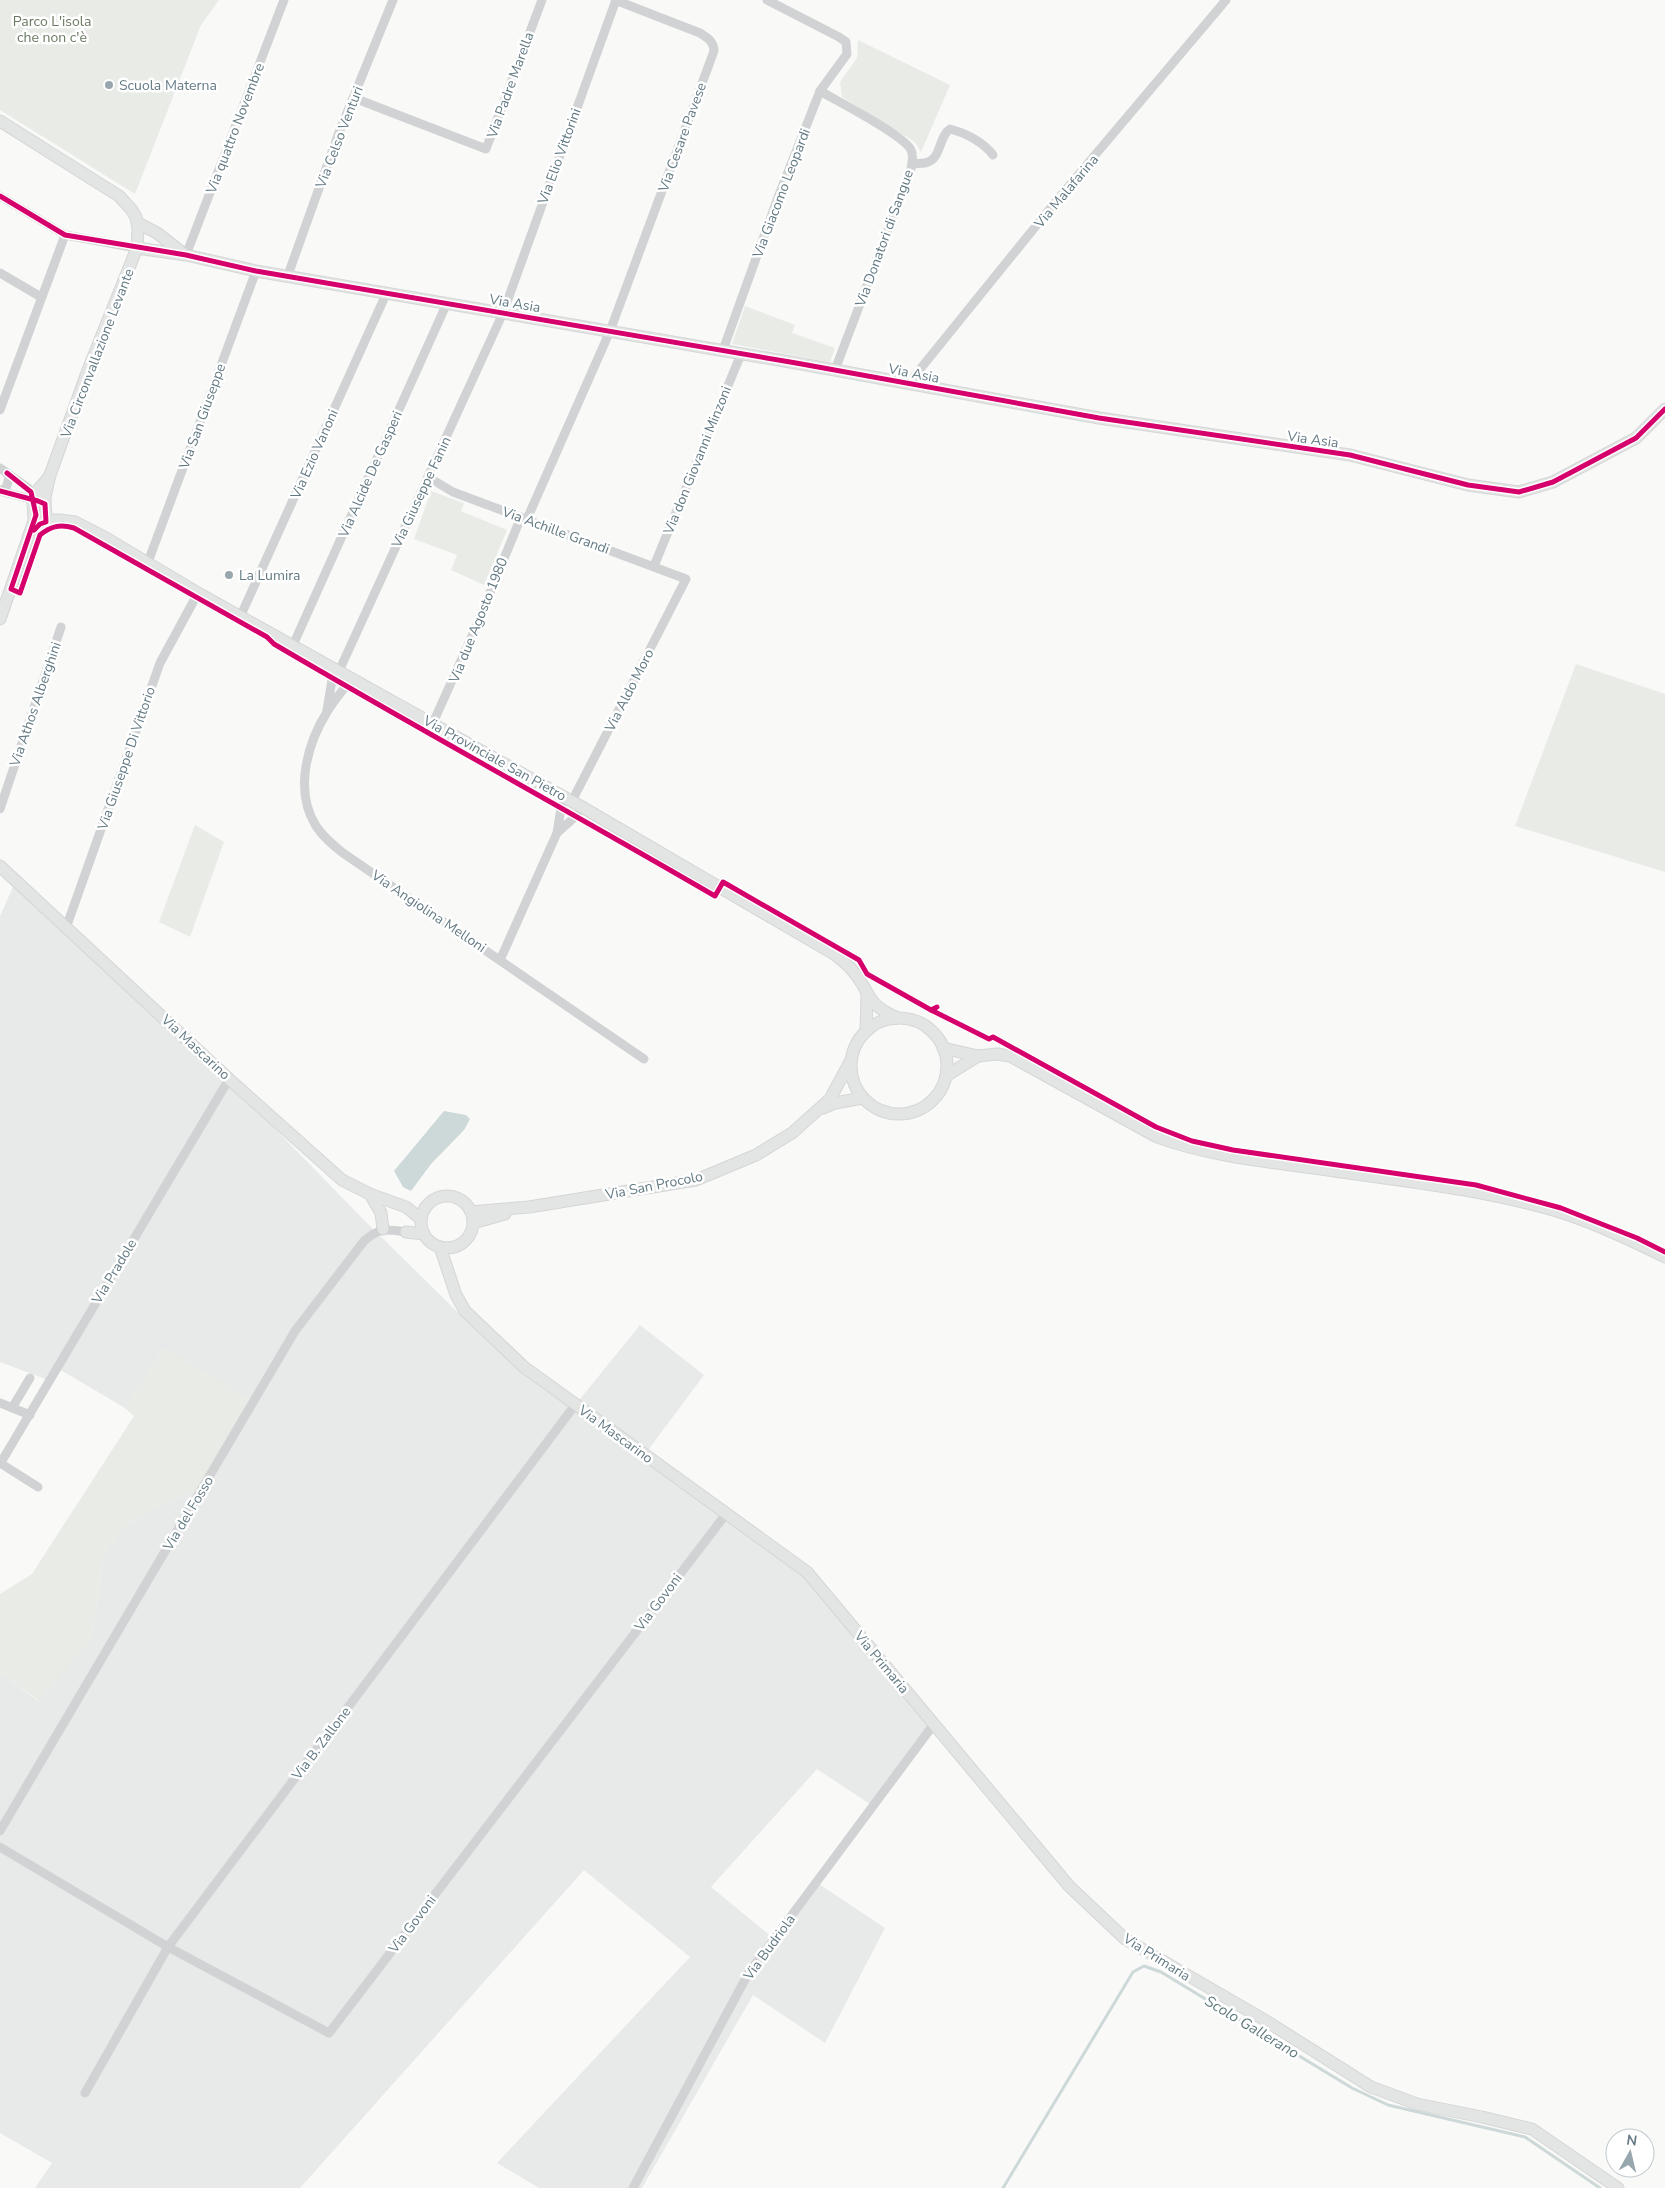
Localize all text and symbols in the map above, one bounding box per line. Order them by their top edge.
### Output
park label: Parco L'isola che non c'è [13,12,91,47]
street label: Via Padre Marella [482,30,538,142]
street label: Via quattro Novembre [201,60,269,197]
place label: Scuola Materna [119,76,217,95]
marker: Scuola Materna [103,79,115,91]
street label: Via Cesare Pavese [654,80,711,195]
street label: Via Celso Venturi [311,83,368,192]
street label: Via Elio Vittorini [533,106,586,208]
street label: Via Giacomo Leopardi [748,126,815,261]
street label: Via Malafarina [1029,151,1103,233]
street label: Via Donatori di Sangue [851,167,918,310]
street label: Via Circonvallazione Levante [56,266,139,441]
street label: Via Asia [487,289,542,317]
street label: Via Asia [886,359,941,388]
street label: Via San Giuseppe [174,361,230,472]
street label: Via don Giovanni Minzoni [659,383,736,538]
street label: Via Ezio Vanoni [286,406,343,503]
street label: Via Alcide De Gasperi [334,408,407,541]
street label: Via Asia [1285,426,1340,452]
street label: Via Giuseppe Fanin [387,433,456,552]
street label: Via Achille Grandi [499,502,612,559]
street label: Via due Agosto 1980 [444,555,512,687]
place label: La Lumira [239,566,301,585]
marker: La Lumira [223,569,235,581]
street label: Via Athos Alberghini [5,639,66,770]
street label: Via Aldo Moro [600,646,658,736]
street label: Via Giuseppe Di Vittorio [93,684,160,833]
street label: Via Provinciale San Pietro [419,711,570,806]
street label: Via Angiolina Melloni [367,865,490,957]
street label: Via Mascarino [156,1010,234,1084]
street label: Via San Procolo [603,1167,705,1204]
street label: Via Pradole [87,1235,141,1308]
street label: Via Mascarino [574,1400,657,1468]
street label: Via del Fosso [158,1472,218,1555]
street label: Via Govoni [630,1569,686,1636]
street label: Via Primaria [849,1626,913,1698]
street label: Via B. Zallone [287,1703,355,1785]
street label: Via Govoni [384,1891,440,1958]
street label: Via Budriola [739,1911,800,1985]
street label: Via Primaria [1119,1929,1194,1986]
water label: Scolo Gallerano [1201,1991,1303,2063]
north arrow [1605,2128,1655,2178]
text: N [1625,2130,1638,2151]

